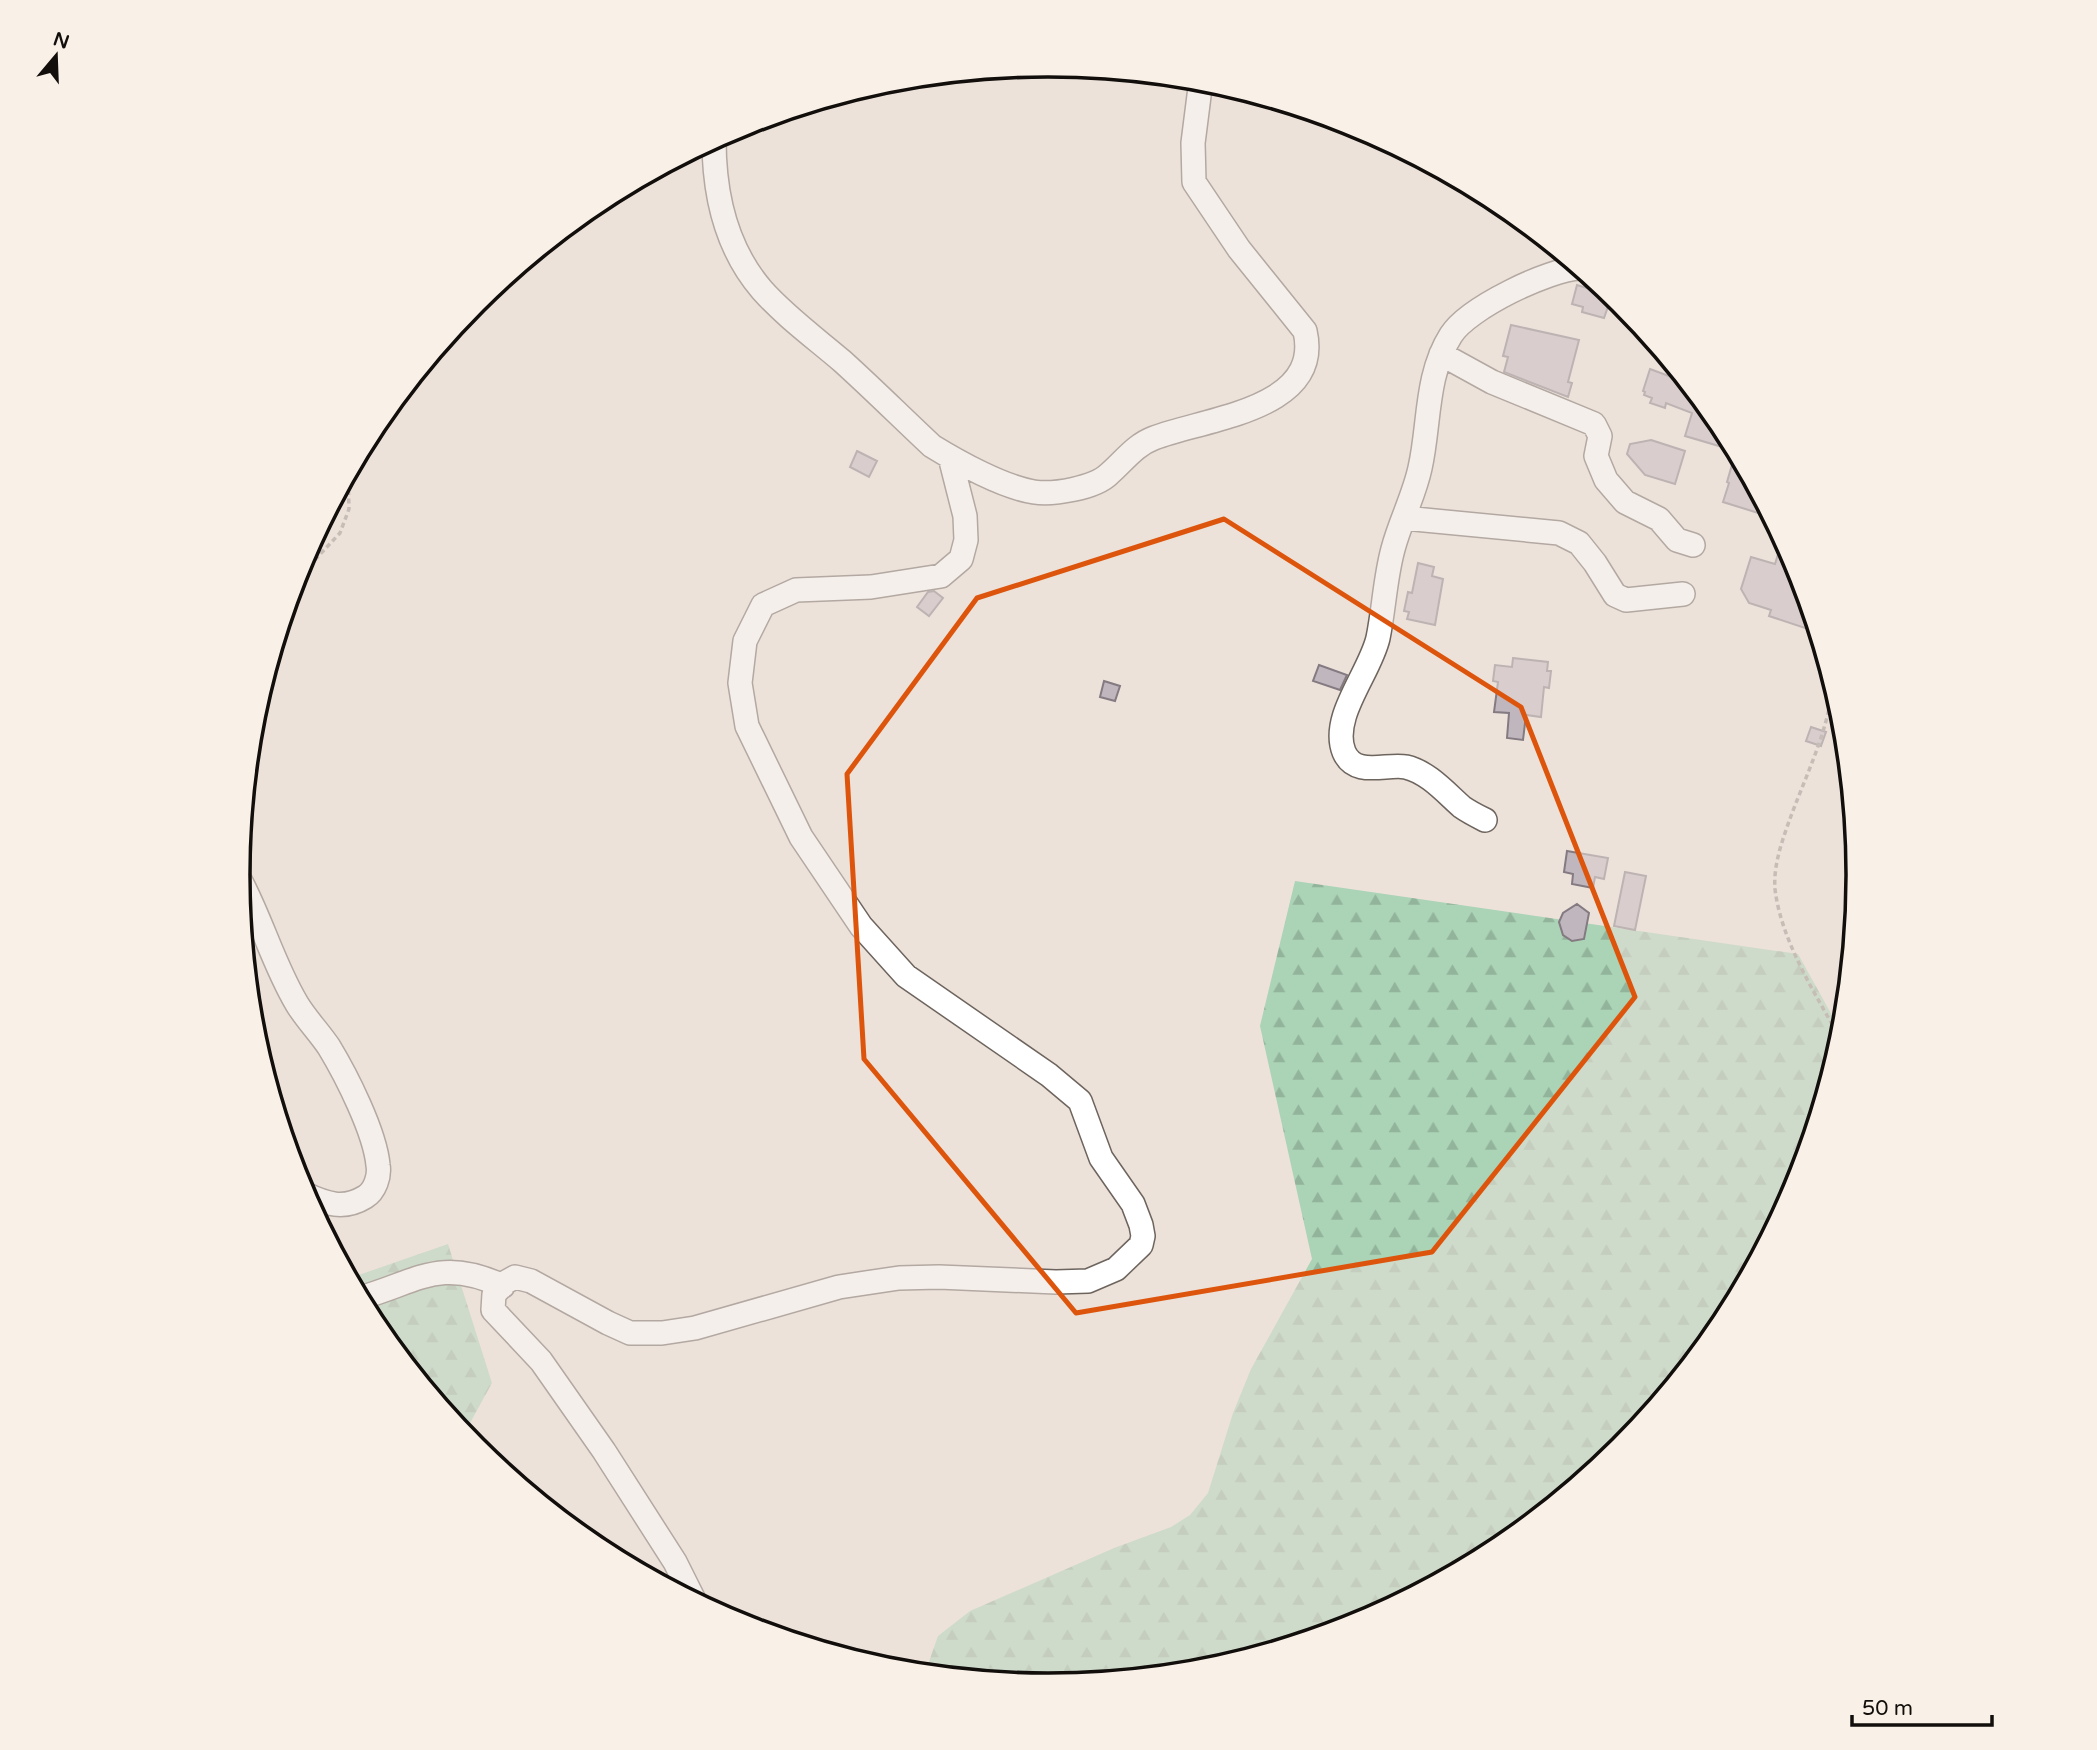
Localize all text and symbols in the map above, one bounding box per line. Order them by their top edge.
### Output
north arrow [21,21,91,91]
text: N [50,28,72,54]
scale bar [1852,1684,1992,1728]
text: 50 m [1862,1696,1913,1721]

